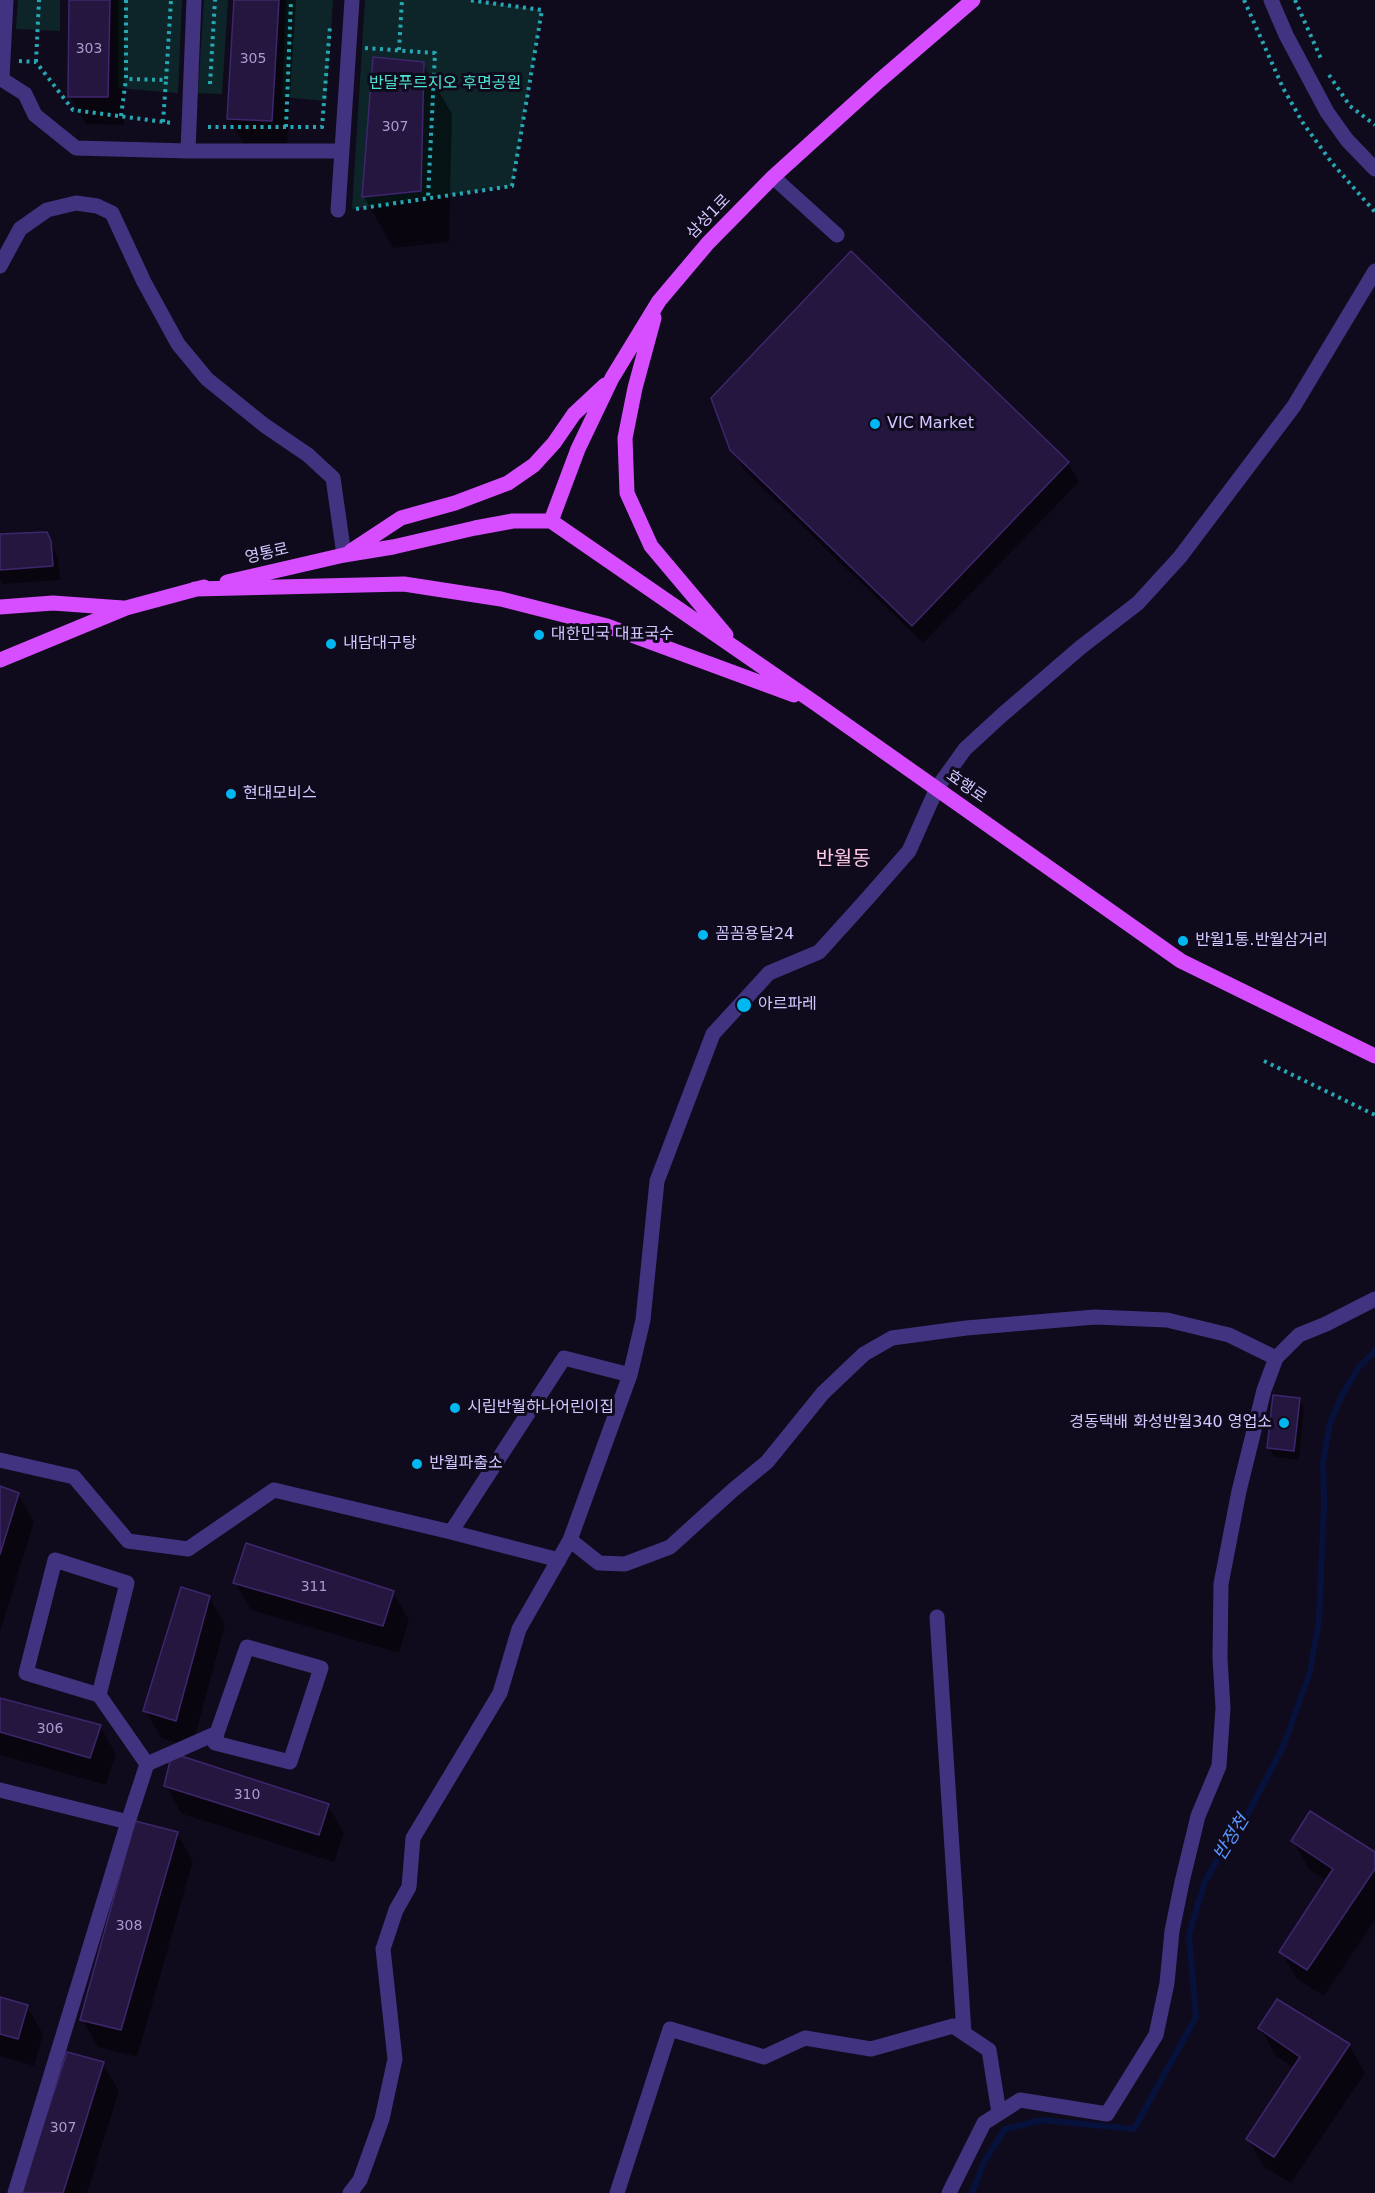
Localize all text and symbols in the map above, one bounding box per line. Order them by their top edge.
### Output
house number: 303 [76,41,102,57]
house number: 305 [240,51,266,67]
park label: 반달푸르지오 후면공원 [369,74,521,94]
house number: 307 [382,119,408,135]
street label: 삼성1로 [683,191,735,243]
place label: VIC Market [887,414,974,434]
marker: VIC Market [868,417,882,431]
street label: 영통로 [243,540,291,568]
place label: 대한민국 대표국수 [551,625,674,645]
marker: 대한민국 대표국수 [532,628,546,642]
place label: 내담대구탕 [343,634,417,654]
marker: 내담대구탕 [324,637,338,651]
street label: 효행로 [942,766,990,808]
place label: 현대모비스 [243,784,317,804]
marker: 현대모비스 [224,787,238,801]
district label: 반월동 [815,848,871,872]
place label: 꼼꼼용달24 [715,925,794,945]
marker: 꼼꼼용달24 [696,928,710,942]
place label: 반월1통.반월삼거리 [1195,931,1328,951]
marker: 반월1통.반월삼거리 [1176,934,1190,948]
place label: 아르파레 [758,995,817,1015]
marker: 아르파레 [735,996,753,1014]
place label: 시립반월하나어린이집 [467,1398,614,1418]
marker: 시립반월하나어린이집 [448,1401,462,1415]
place label: 경동택배 화성반월340 영업소 [1069,1413,1272,1433]
marker: 경동택배 화성반월340 영업소 [1277,1416,1291,1430]
place label: 반월파출소 [429,1454,503,1474]
marker: 반월파출소 [410,1457,424,1471]
house number: 311 [301,1579,327,1595]
house number: 306 [37,1721,63,1737]
house number: 310 [234,1787,260,1803]
water label: 반정천 [1210,1811,1254,1865]
house number: 308 [116,1918,142,1934]
house number: 307 [50,2120,76,2136]

